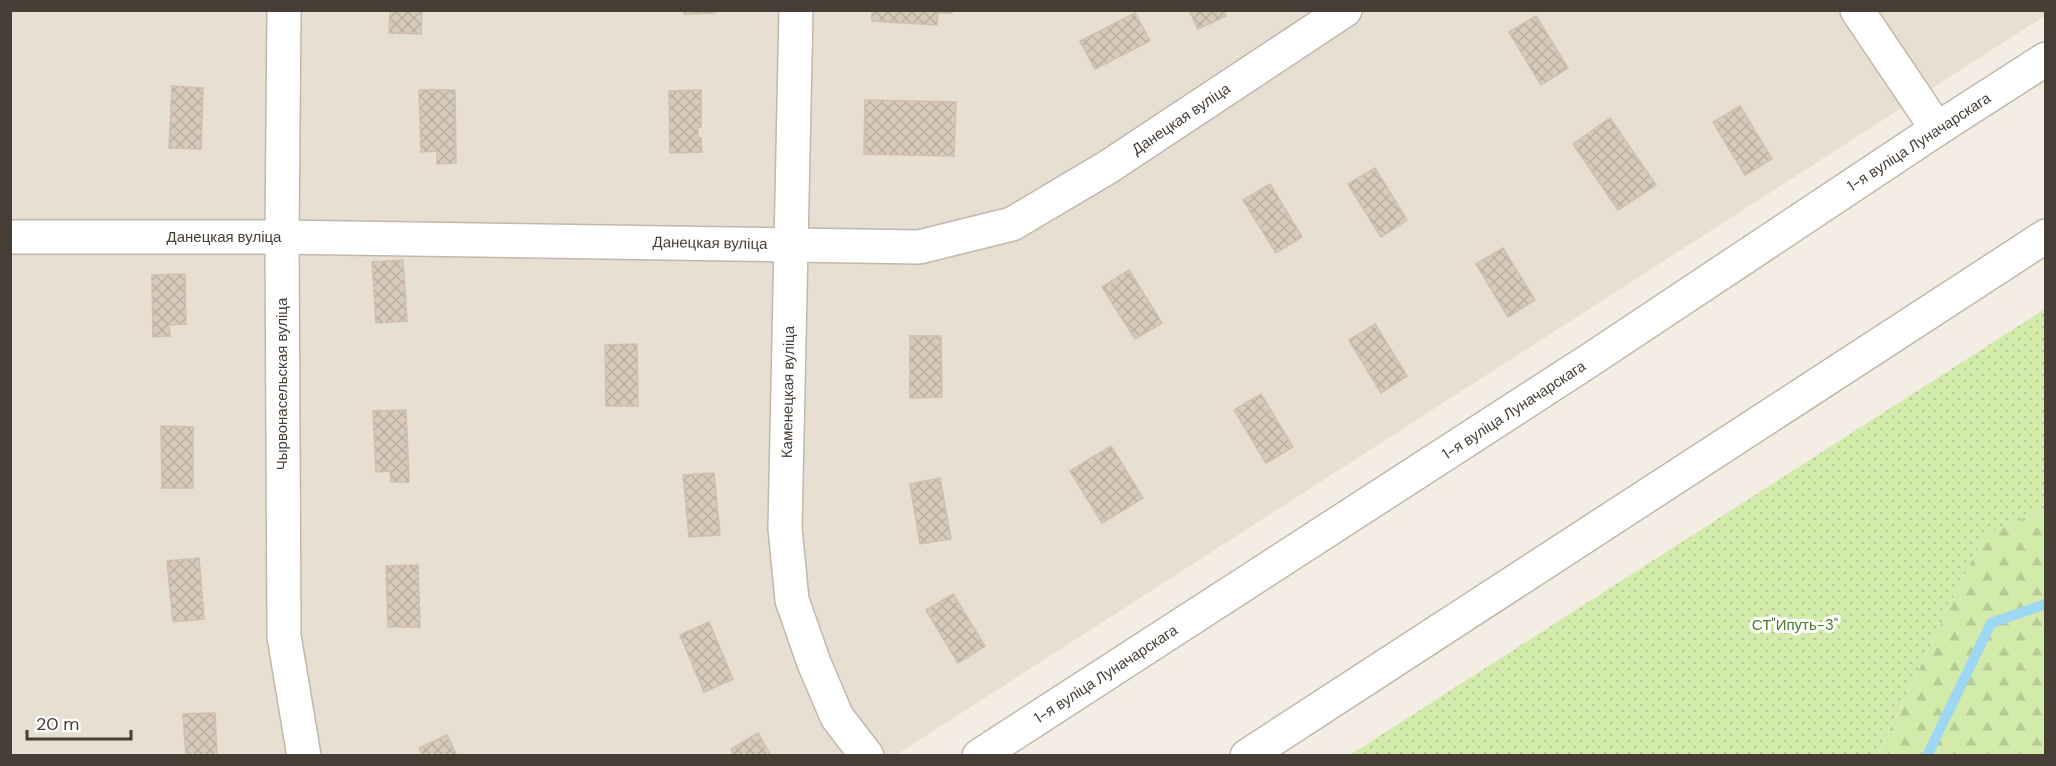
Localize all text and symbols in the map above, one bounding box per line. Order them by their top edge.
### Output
street label: Данецкая вуліца [1128,78,1235,159]
street label: 1-я вуліца Луначарскага [1843,88,1995,196]
street label: Данецкая вуліца [167,227,282,247]
street label: Данецкая вуліца [652,232,768,254]
street label: Чырвонасельская вуліца [272,297,292,470]
street label: Каменецкая вуліца [777,325,799,458]
street label: 1-я вуліца Луначарскага [1438,356,1590,464]
park label: СТ"Ипуть-3" [1752,615,1838,635]
street label: 1-я вуліца Луначарскага [1030,620,1182,728]
scale bar [27,703,130,741]
text: 20 m [36,712,79,736]

